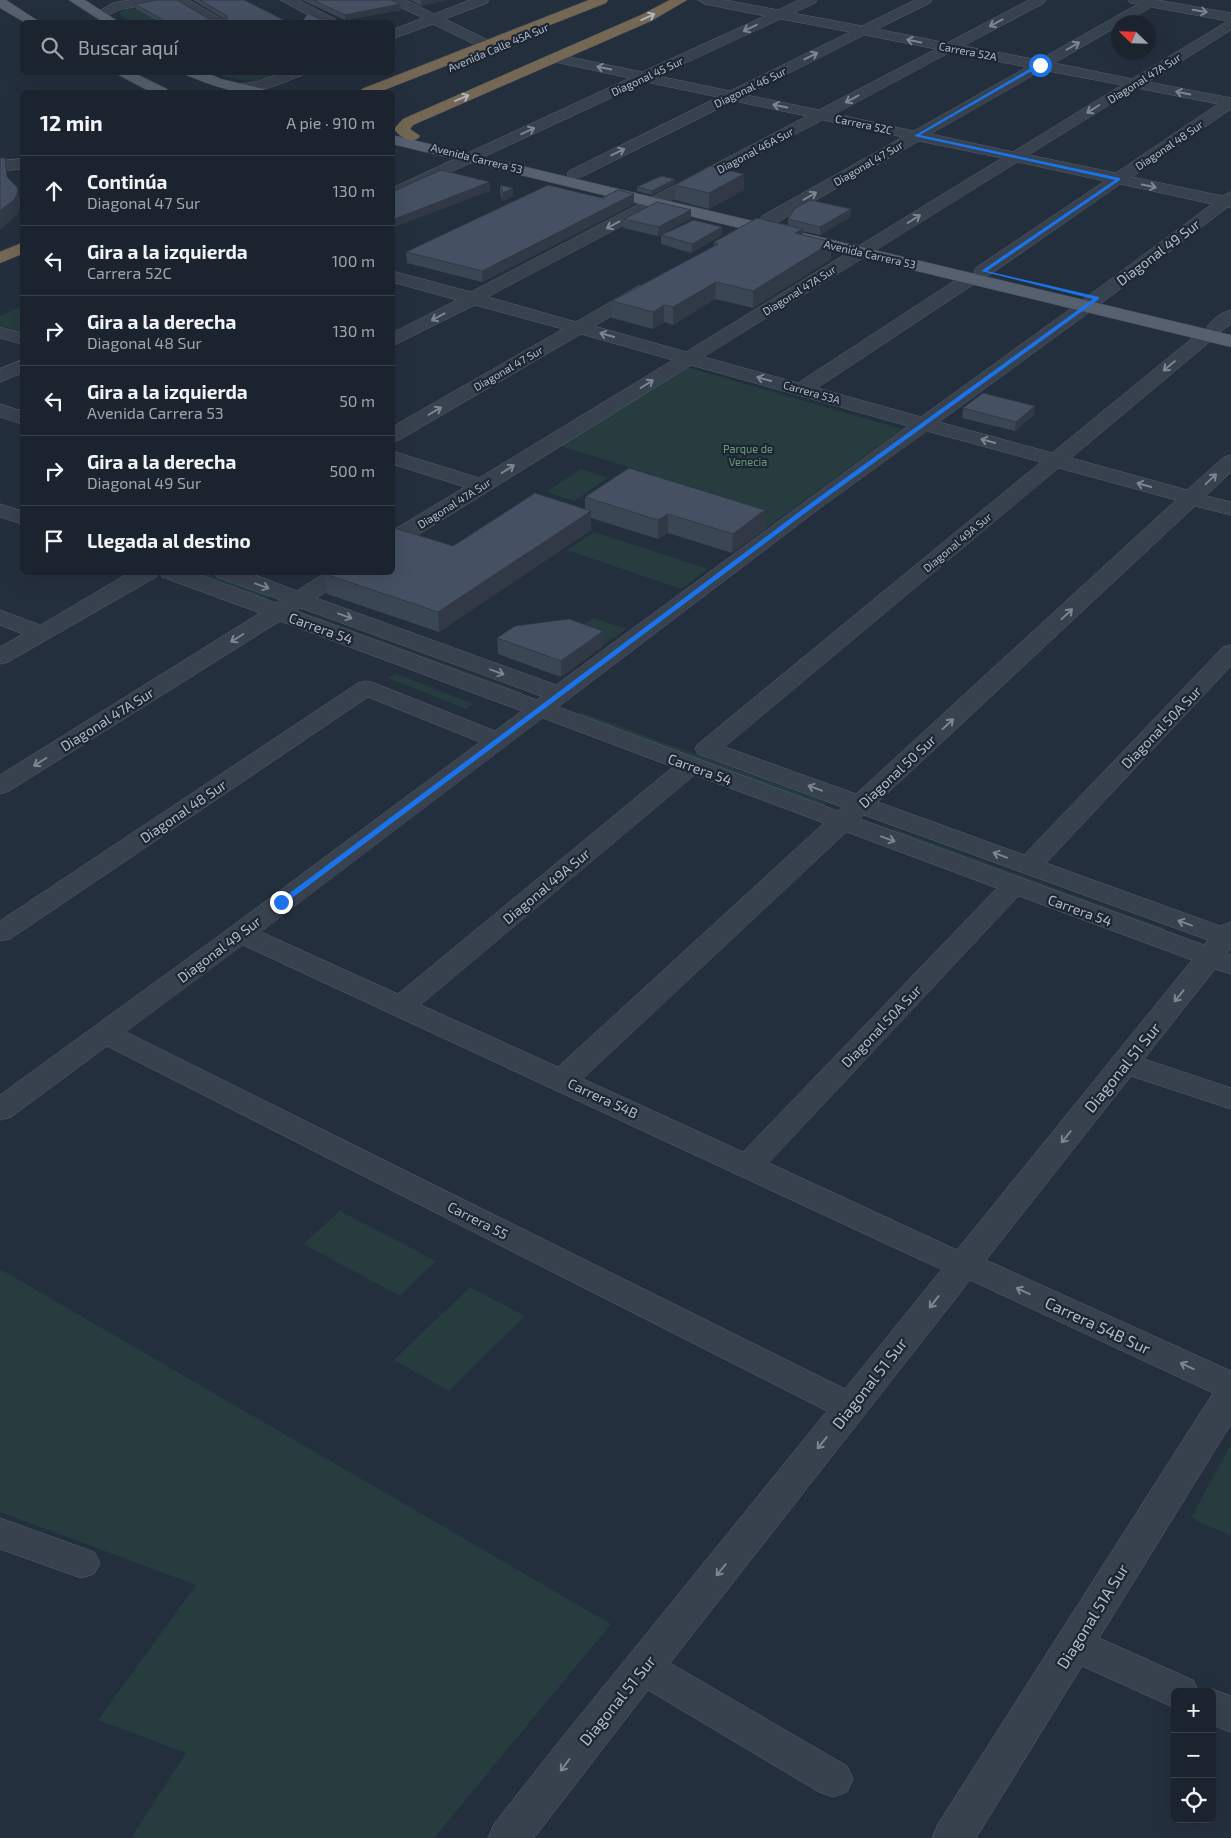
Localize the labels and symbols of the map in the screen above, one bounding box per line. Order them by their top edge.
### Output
one-way arrow [1192,7,1208,17]
one-way arrow [640,11,655,21]
north arrow [1111,15,1156,60]
one-way arrow [989,19,1004,28]
street label: Avenida Calle 45A Sur [446,20,551,74]
one-way arrow [743,24,758,33]
one-way arrow [907,36,923,45]
street label: Carrera 52A [938,39,998,63]
one-way arrow [1066,41,1081,51]
street label: Diagonal 47A Sur [1105,50,1184,106]
one-way arrow [803,51,818,60]
street label: Diagonal 45 Sur [609,53,686,98]
route start [1029,54,1052,77]
one-way arrow [596,63,612,72]
street label: Diagonal 46 Sur [712,64,789,110]
one-way arrow [1176,88,1192,97]
one-way arrow [454,93,469,103]
one-way arrow [845,94,860,104]
one-way arrow [772,101,788,110]
one-way arrow [1086,105,1100,115]
street label: Carrera 52C [834,112,894,136]
street label: Diagonal 48 Sur [1133,117,1206,172]
street label: Diagonal 46A Sur [714,124,796,176]
one-way arrow [520,126,535,136]
street label: Diagonal 47 Sur [831,138,906,188]
street label: Avenida Carrera 53 [430,140,524,176]
one-way arrow [611,147,626,157]
one-way arrow [1140,181,1156,191]
one-way arrow [803,190,817,200]
one-way arrow [907,214,921,224]
street label: Diagonal 49 Sur [1113,215,1203,289]
one-way arrow [606,221,621,230]
street label: Avenida Carrera 53 [823,237,917,271]
street label: Diagonal 47A Sur [760,262,839,318]
one-way arrow [431,312,446,322]
one-way arrow [600,330,616,340]
street label: Diagonal 47 Sur [471,343,546,393]
one-way arrow [1163,361,1176,372]
one-way arrow [756,374,772,383]
street label: Carrera 53A [782,378,842,406]
one-way arrow [639,379,653,389]
one-way arrow [427,406,441,416]
one-way arrow [980,436,996,446]
park label: Parque de Venecia [723,442,773,468]
one-way arrow [501,464,515,474]
one-way arrow [1205,473,1218,485]
street label: Diagonal 47A Sur [415,475,494,531]
one-way arrow [1137,479,1153,489]
street label: Diagonal 49A Sur [920,509,994,574]
one-way arrow [254,582,269,591]
one-way arrow [1060,608,1073,620]
street label: Carrera 54 [287,609,355,647]
one-way arrow [336,612,352,621]
one-way arrow [230,633,244,643]
one-way arrow [489,668,504,677]
street label: Diagonal 50A Sur [1117,682,1205,772]
street label: Diagonal 47A Sur [57,683,157,755]
one-way arrow [941,718,954,730]
street label: Diagonal 50 Sur [855,731,939,811]
street label: Carrera 54 [666,750,734,788]
one-way arrow [33,757,47,767]
street label: Diagonal 48 Sur [137,776,230,846]
one-way arrow [807,783,823,792]
one-way arrow [879,835,895,844]
street label: Diagonal 49A Sur [499,844,593,927]
one-way arrow [992,850,1008,859]
route end [270,891,293,914]
street label: Carrera 54 [1046,891,1114,929]
street label: Diagonal 49 Sur [174,912,264,986]
one-way arrow [1178,918,1193,927]
street label: Diagonal 50A Sur [837,981,925,1071]
one-way arrow [1173,990,1184,1003]
street label: Diagonal 51 Sur [1080,1018,1164,1116]
street label: Carrera 54B [565,1074,641,1122]
one-way arrow [1061,1130,1072,1143]
street label: Carrera 55 [445,1198,511,1242]
one-way arrow [1016,1285,1031,1295]
street label: Carrera 54B Sur [1042,1292,1154,1358]
one-way arrow [928,1295,939,1308]
street label: Diagonal 51 Sur [828,1333,911,1432]
one-way arrow [1180,1360,1195,1370]
one-way arrow [816,1436,827,1449]
street label: Diagonal 51A Sur [1052,1560,1132,1672]
one-way arrow [715,1563,726,1576]
street label: Diagonal 51 Sur [575,1651,659,1749]
one-way arrow [559,1758,570,1771]

